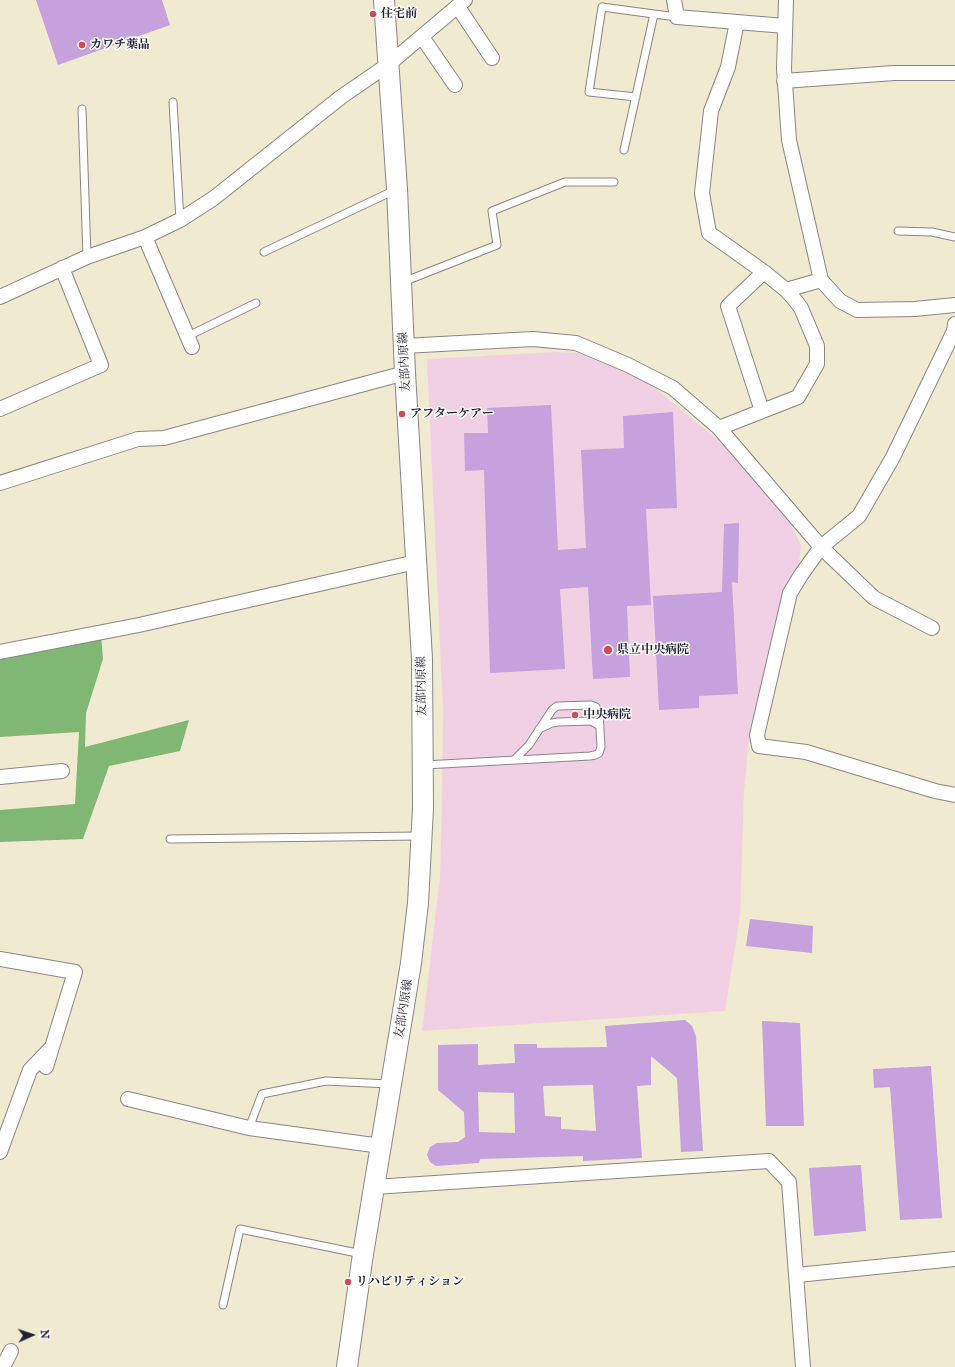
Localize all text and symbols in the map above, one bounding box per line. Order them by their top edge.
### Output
place label: 住宅前 [381,7,417,21]
marker: 住宅前 [368,9,378,19]
place label: カワチ薬品 [90,38,150,52]
marker: カワチ薬品 [77,40,87,50]
street label: 友部内原線 [396,332,414,392]
place label: アフターケアー [410,407,494,421]
marker: アフターケアー [397,409,407,419]
place label: 県立中央病院 [617,643,689,657]
marker: 県立中央病院 [602,644,614,656]
street label: 友部内原線 [414,656,430,716]
place label: 中央病院 [583,708,631,722]
marker: 中央病院 [570,710,580,720]
street label: 友部内原線 [392,978,416,1040]
place label: リハビリティション [356,1275,464,1289]
marker: リハビリティション [343,1277,353,1287]
north arrow [12,1315,52,1355]
text: N [38,1329,51,1339]

